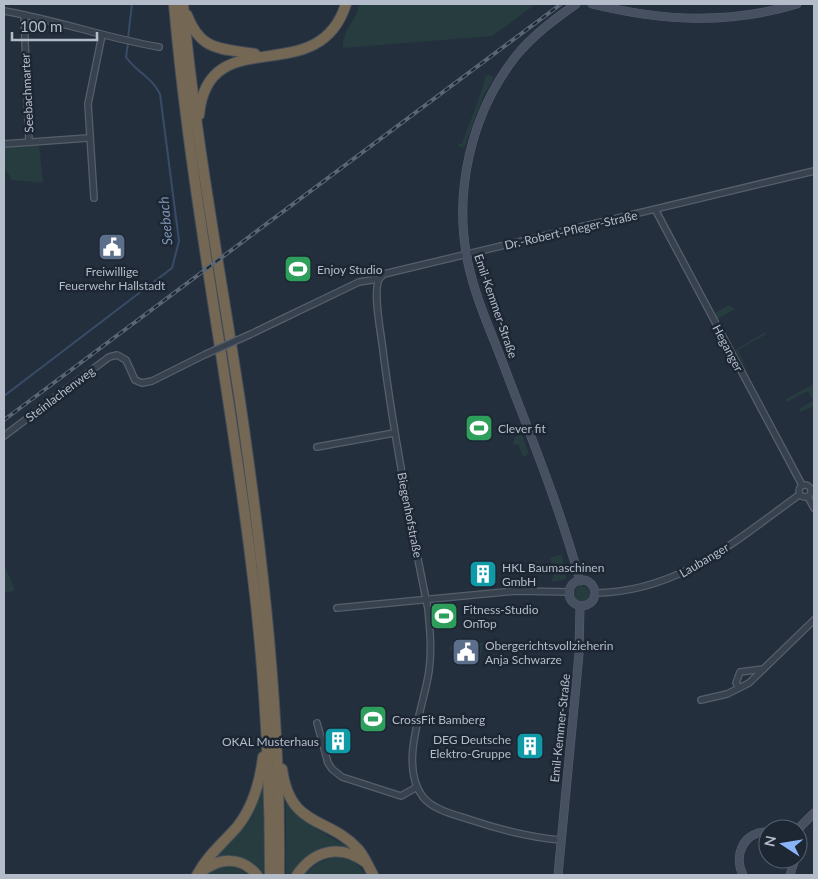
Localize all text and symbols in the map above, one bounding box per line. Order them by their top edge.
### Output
scale bar [12,10,98,42]
text: 100 m [20,17,62,35]
street label: Seebachmarter [17,52,37,133]
water label: Seebach [154,196,176,246]
street label: Dr.-Robert-Pfleger-Straße [503,207,639,253]
public building icon: Freiwillige Feuerwehr Hallstadt [97,232,127,262]
street label: Emil-Kemmer-Straße [471,252,521,360]
sports icon: Enjoy Studio [283,254,313,284]
place label: Enjoy Studio [317,262,383,277]
place label: Freiwillige Feuerwehr Hallstadt [59,264,166,293]
street label: Heganger [709,322,747,375]
street label: Steinlachenweg [23,363,97,425]
sports icon: Clever fit [464,413,494,443]
place label: Clever fit [498,421,546,436]
street label: Biegenhofstraße [394,471,426,559]
street label: Laubanger [677,539,732,581]
building icon: HKL Baumaschinen GmbH [468,559,498,589]
place label: HKL Baumaschinen GmbH [502,560,604,589]
sports icon: Fitness-Studio OnTop [429,601,459,631]
place label: Fitness-Studio OnTop [463,602,539,631]
public building icon: Obergerichtsvollzieherin Anja Schwarze [451,637,481,667]
place label: Obergerichtsvollzieherin Anja Schwarze [485,638,613,667]
street label: Emil-Kemmer-Straße [547,673,573,783]
sports icon: CrossFit Bamberg [358,704,388,734]
place label: CrossFit Bamberg [392,712,485,727]
building icon: OKAL Musterhaus [323,726,353,756]
building icon: DEG Deutsche Elektro-Gruppe [515,731,545,761]
place label: DEG Deutsche Elektro-Gruppe [430,732,511,761]
place label: OKAL Musterhaus [222,734,319,749]
north arrow [758,819,808,869]
text: N [760,834,779,848]

